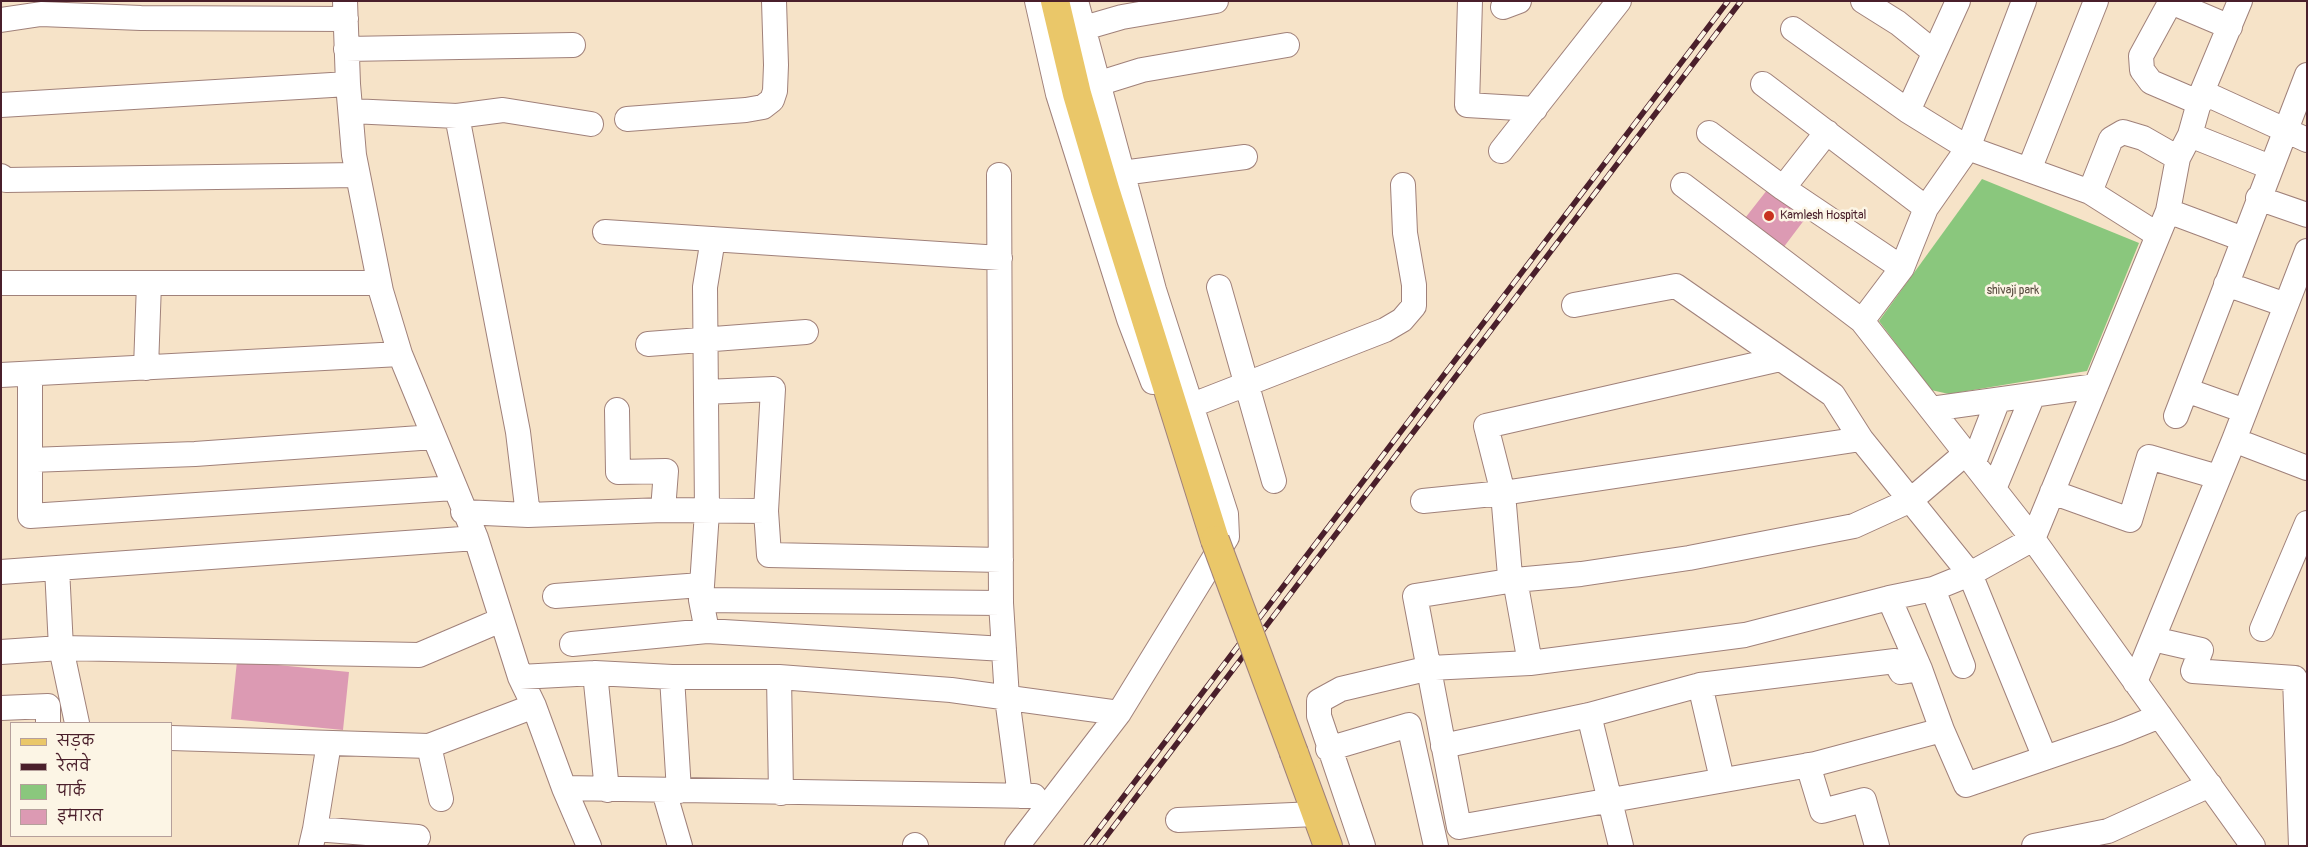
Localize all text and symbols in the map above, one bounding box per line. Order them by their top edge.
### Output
marker: Kamlesh Hospital [1762,209,1776,223]
place label: Kamlesh Hospital [1780,209,1866,223]
park label: shivaji park [1987,284,2039,298]
legend [10,722,172,837]
text: सड़क [57,732,94,751]
text: रेलवे [57,757,90,776]
text: पार्क [57,782,85,801]
text: इमारत [57,807,103,826]

